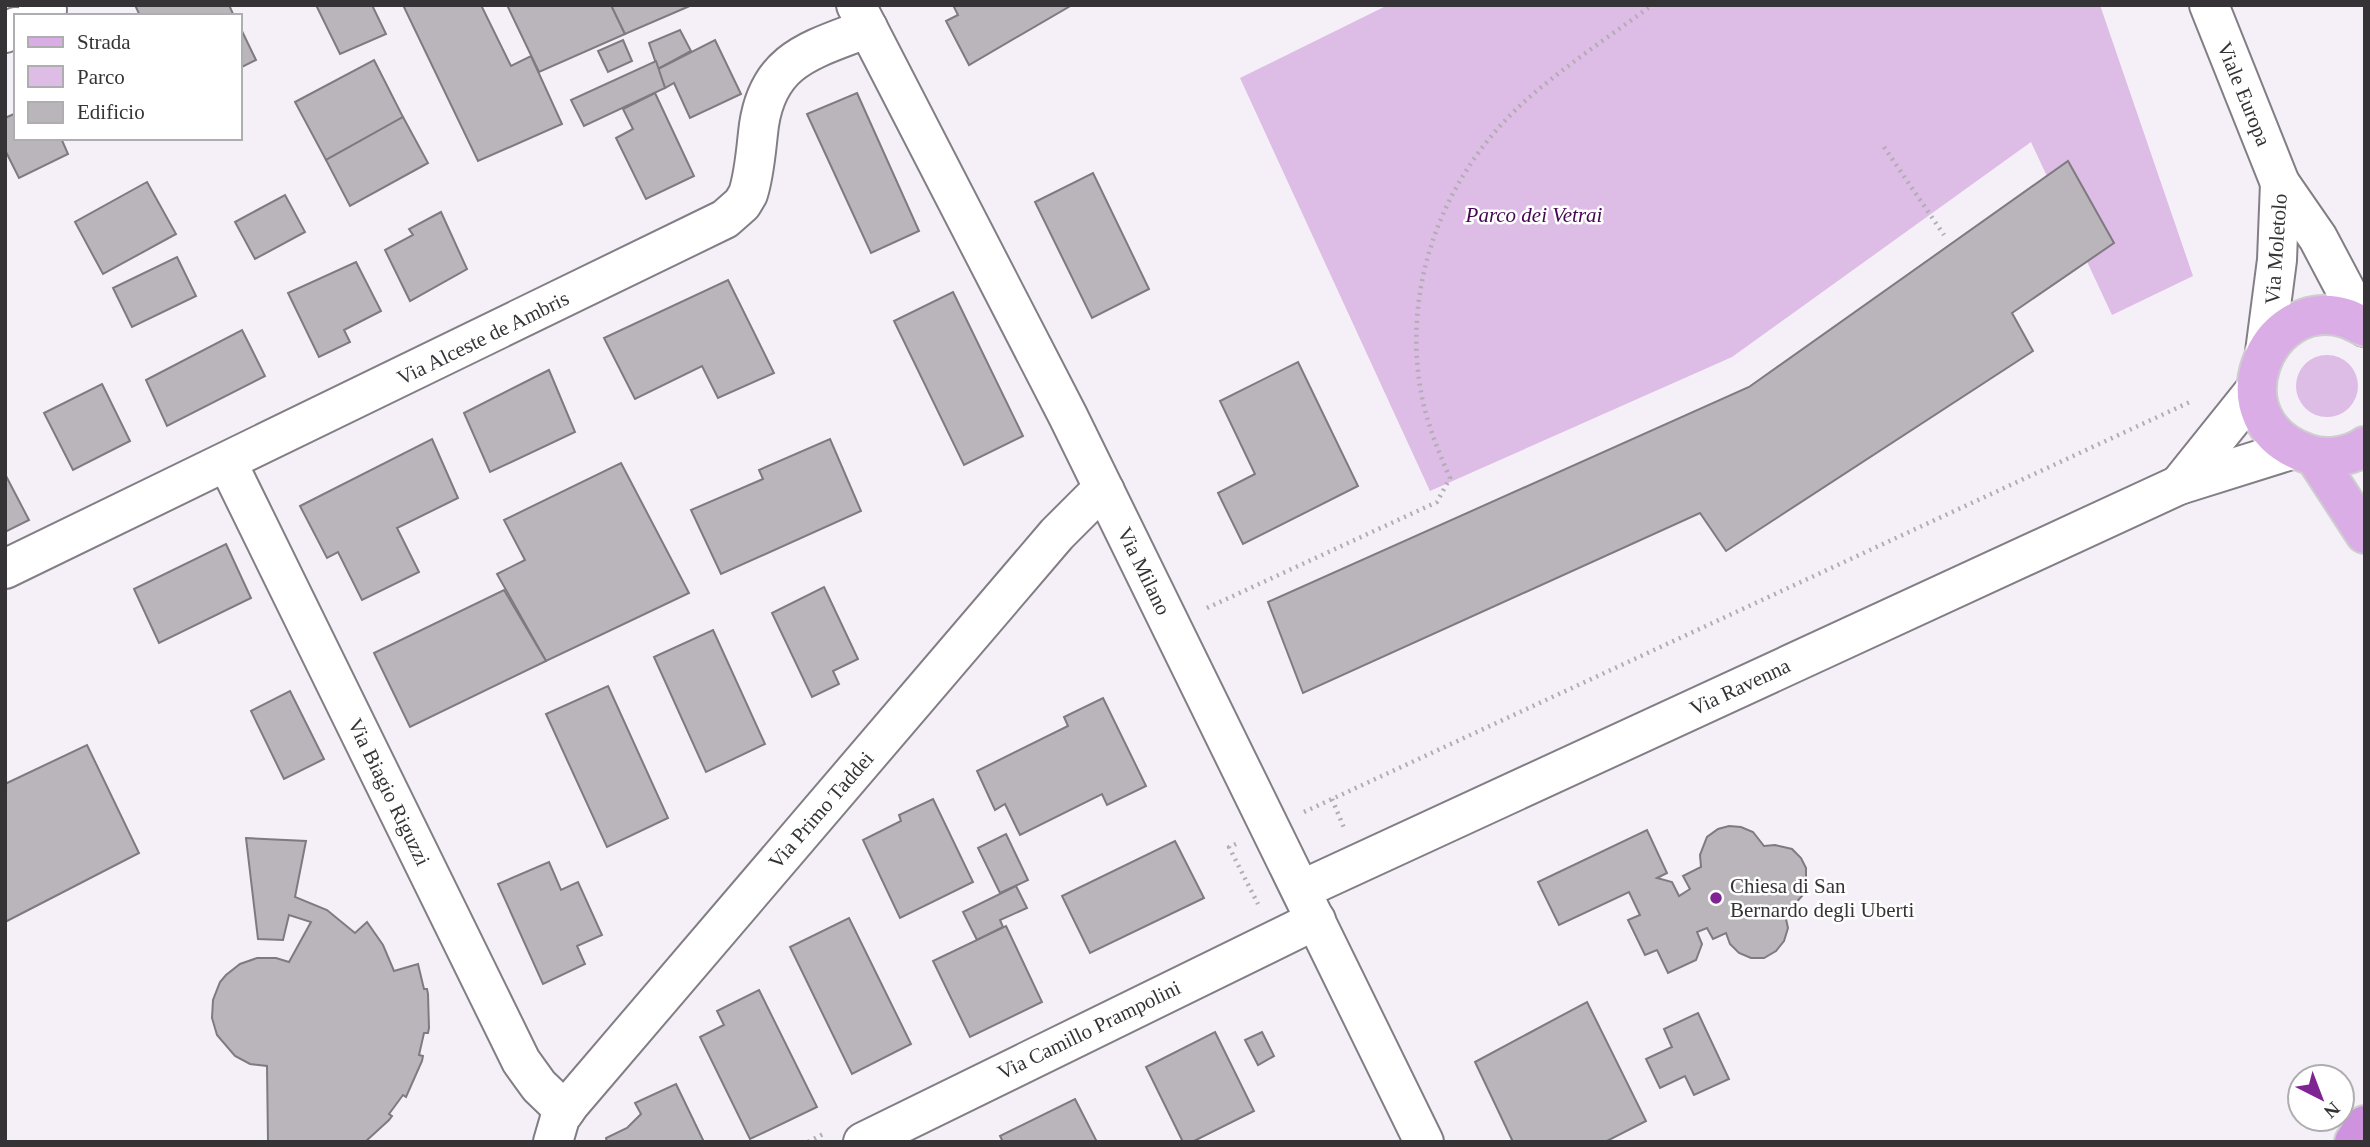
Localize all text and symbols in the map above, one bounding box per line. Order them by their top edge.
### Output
legend [14,14,242,140]
text: Strada [77,30,131,54]
street label: Viale Europa [2212,38,2276,150]
text: Parco [77,65,125,89]
text: Edificio [77,100,145,124]
street label: Via Moletolo [2260,193,2292,305]
park label: Parco dei Vetrai [1465,203,1603,227]
street label: Via Alceste de Ambris [393,286,573,390]
street label: Via Milano [1112,523,1176,619]
street label: Via Ravenna [1686,653,1795,721]
street label: Via Biagio Riguzzi [343,714,435,870]
street label: Via Primo Taddei [764,746,879,873]
place label: Chiesa di San Bernardo degli Uberti [1730,874,1914,922]
marker: Chiesa di San Bernardo degli Uberti [1708,890,1724,906]
street label: Via Camillo Prampolini [994,975,1185,1085]
north arrow [2286,1063,2356,1133]
text: N [2320,1098,2344,1123]

